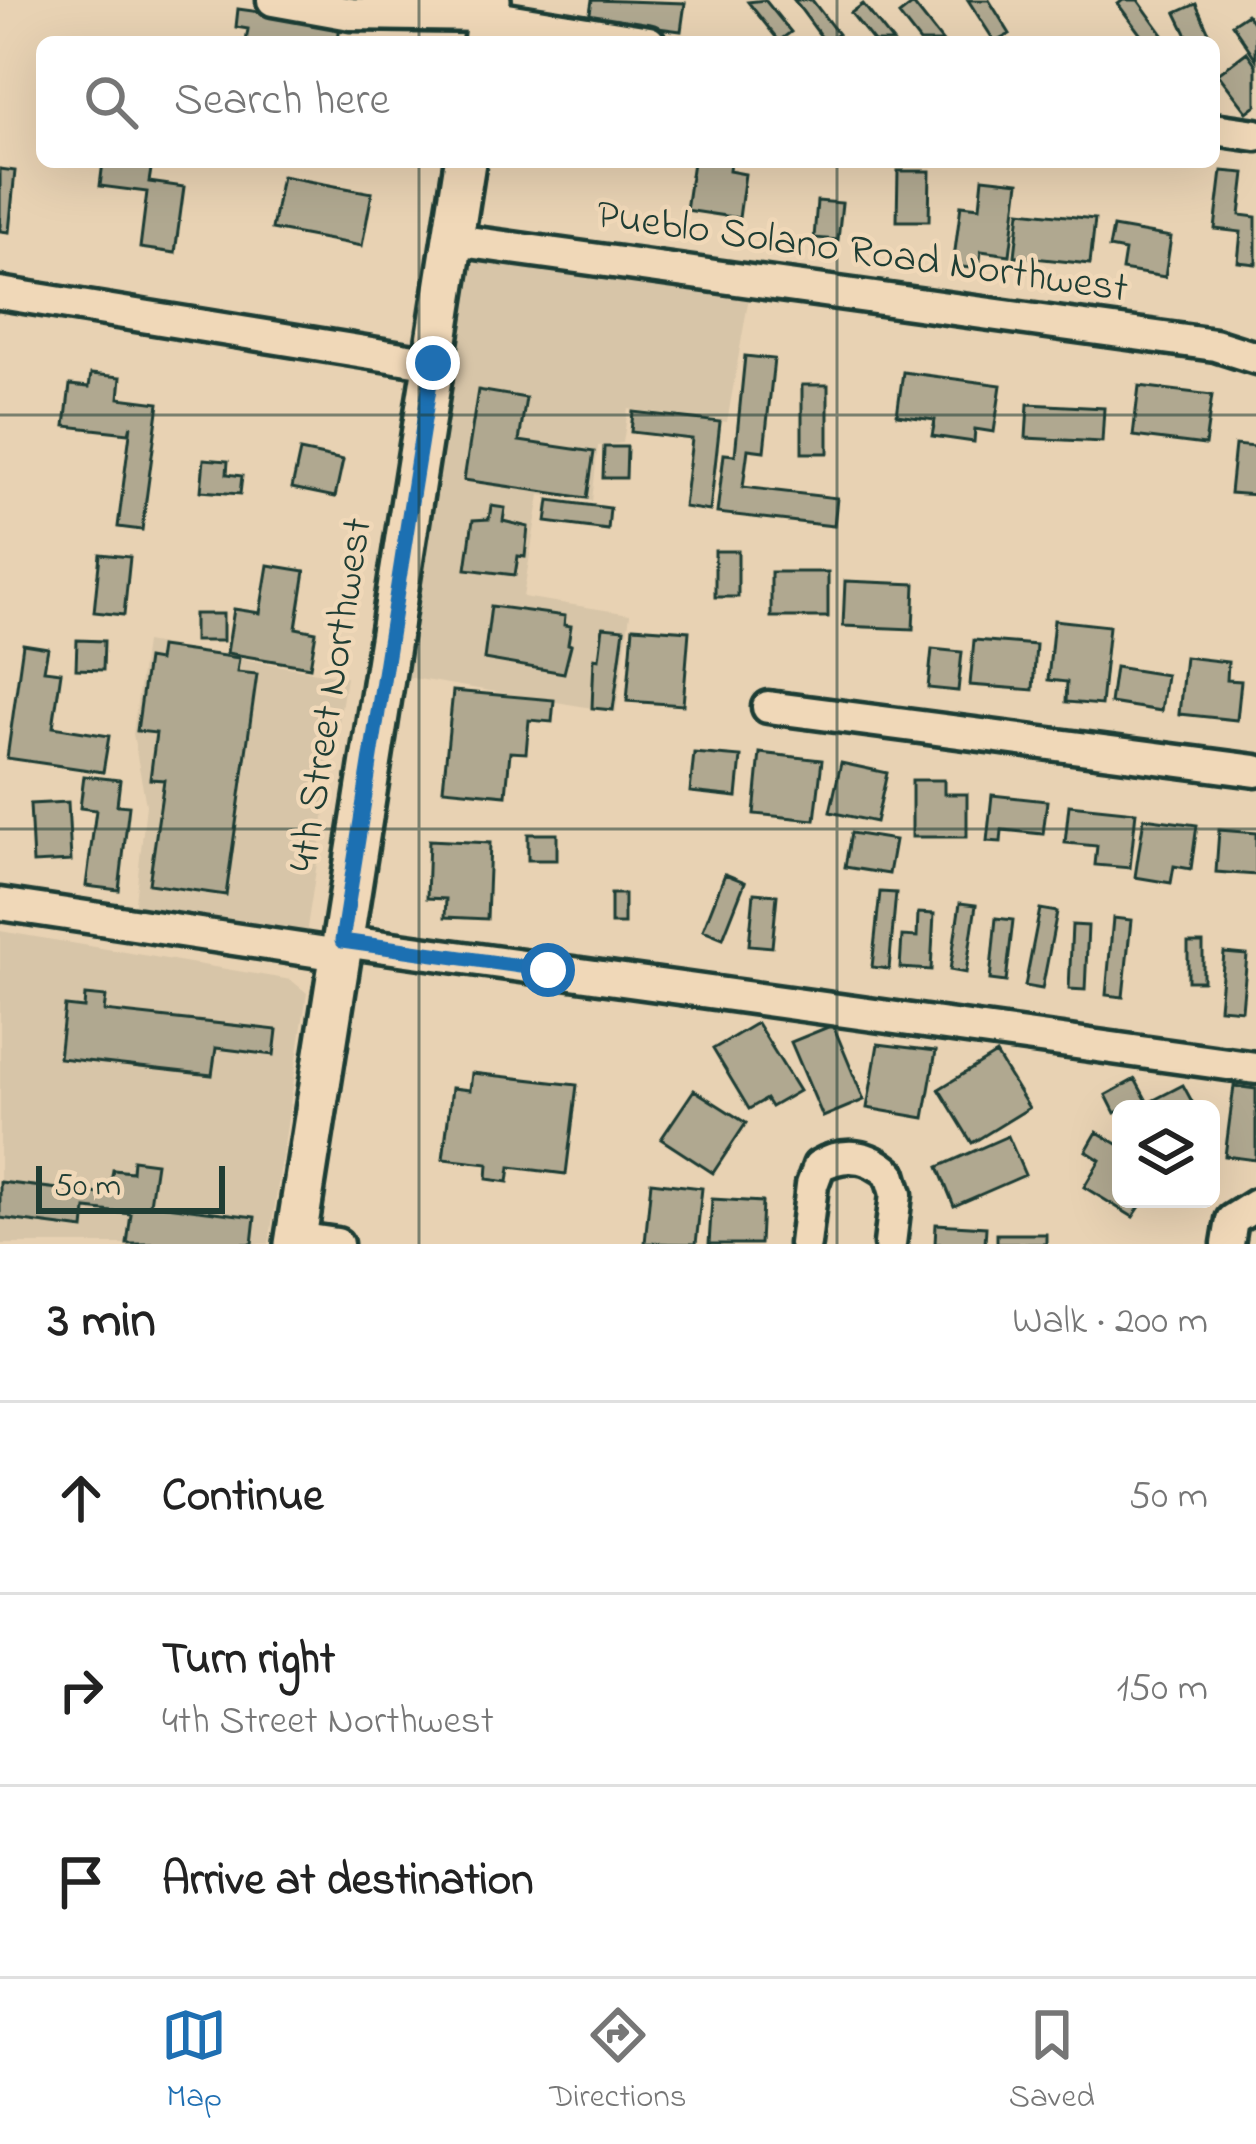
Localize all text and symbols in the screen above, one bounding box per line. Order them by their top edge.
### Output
search box [36,36,1220,168]
icon: search [78,69,144,135]
text: Search here [174,69,390,135]
street label: Pueblo Solano Road Northwest [592,185,1132,321]
route end [406,336,460,390]
street label: 4th Street Northwest [274,514,390,876]
route start [521,943,575,997]
map controls [1112,1100,1220,1208]
button: layers [1112,1100,1220,1208]
scale bar [36,1160,225,1213]
text: 50 m [54,1163,121,1211]
text: 3 min [48,1285,156,1360]
text: Walk · 200 m [1012,1294,1208,1351]
icon: ahead [48,1465,114,1531]
text: Continue [162,1465,323,1531]
text: 50 m [1129,1469,1208,1526]
text: Turn right [162,1628,335,1694]
icon: right [48,1657,114,1723]
text: 150 m [1116,1661,1208,1718]
text: 4th Street Northwest [162,1694,494,1751]
icon: arrive [48,1849,114,1915]
text: Arrive at destination [162,1849,533,1915]
tab: Map [161,2002,227,2122]
tab: Directions [549,2002,686,2122]
tab: Saved [1009,2002,1095,2122]

